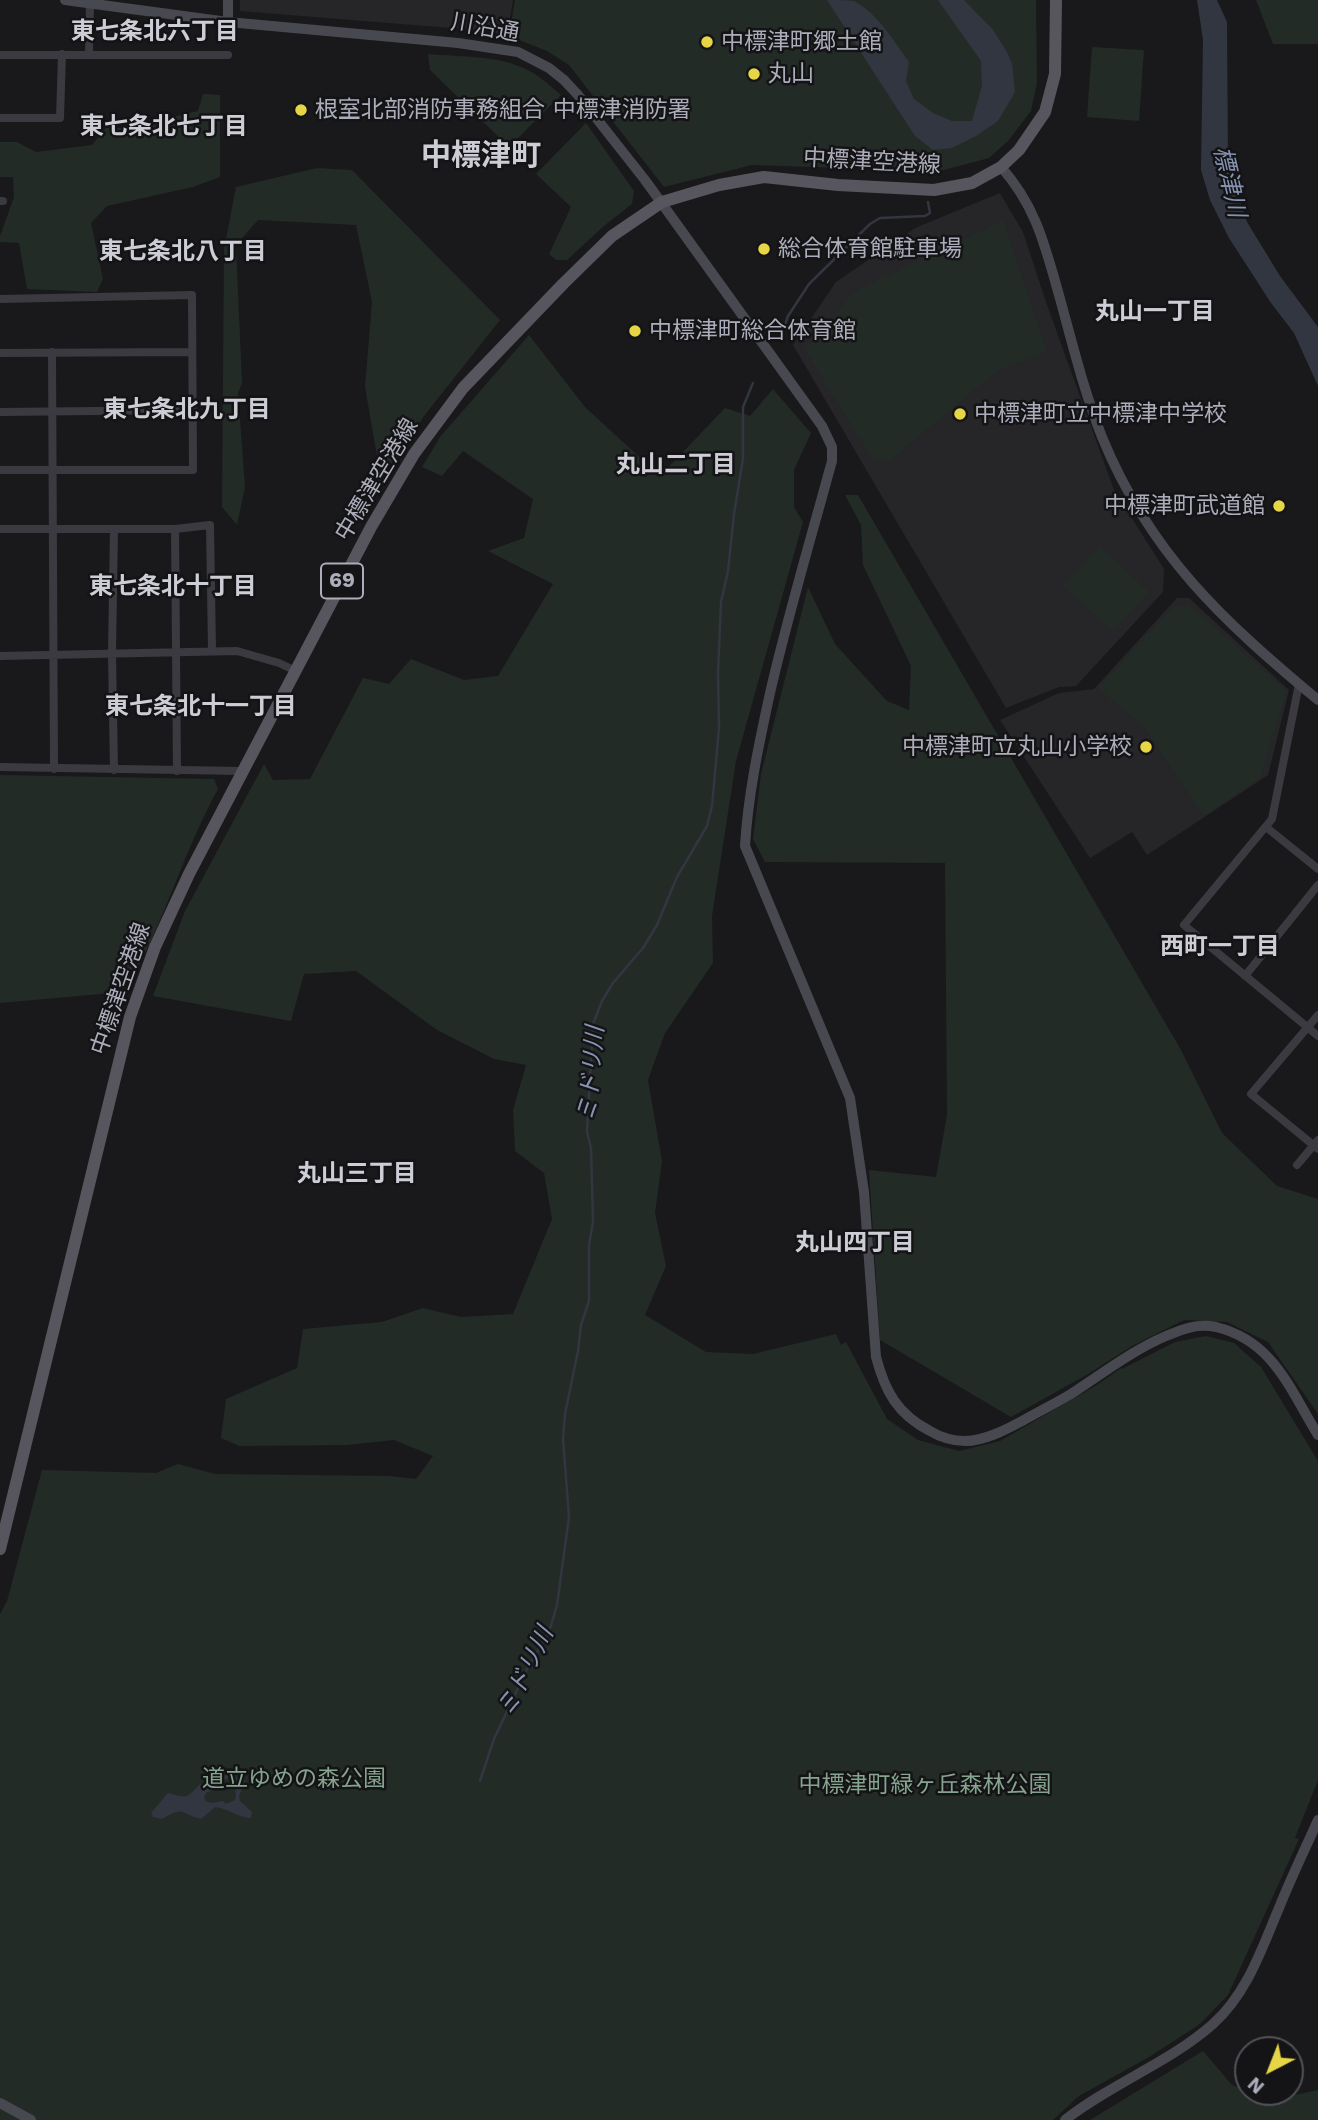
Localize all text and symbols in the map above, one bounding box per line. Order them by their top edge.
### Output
street label: 川沿通 [449,8,521,48]
district label: 東七条北六丁目 [71,18,239,46]
place label: 中標津町郷土館 [721,28,882,56]
marker: 中標津町郷土館 [699,34,715,50]
place label: 丸山 [768,60,814,88]
marker: 丸山 [746,66,762,82]
place label: 根室北部消防事務組合 中標津消防署 [315,96,691,124]
marker: 根室北部消防事務組合 中標津消防署 [293,102,309,118]
district label: 東七条北七丁目 [80,113,248,141]
district label: 中標津町 [421,138,541,174]
water label: 標津川 [1207,144,1251,220]
street label: 中標津空港線 [802,145,942,179]
place label: 総合体育館駐車場 [778,235,962,263]
district label: 東七条北八丁目 [99,238,267,266]
marker: 総合体育館駐車場 [756,241,772,257]
district label: 丸山一丁目 [1095,298,1215,326]
place label: 中標津町総合体育館 [649,317,856,345]
marker: 中標津町総合体育館 [627,323,643,339]
district label: 東七条北九丁目 [103,396,271,424]
place label: 中標津町立中標津中学校 [974,400,1227,428]
marker: 中標津町立中標津中学校 [952,406,968,422]
street label: 中標津空港線 [330,414,424,546]
district label: 丸山二丁目 [616,451,736,479]
place label: 中標津町武道館 [1104,492,1265,520]
marker: 中標津町武道館 [1271,498,1287,514]
road number: 69 [321,564,363,598]
district label: 東七条北十丁目 [89,573,257,601]
district label: 東七条北十一丁目 [105,693,297,721]
place label: 中標津町立丸山小学校 [902,733,1132,761]
marker: 中標津町立丸山小学校 [1138,739,1154,755]
street label: 中標津空港線 [85,919,157,1059]
district label: 西町一丁目 [1160,933,1280,961]
water label: ミドリ川 [573,1025,611,1123]
district label: 丸山三丁目 [297,1160,417,1188]
district label: 丸山四丁目 [795,1229,915,1257]
water label: ミドリ川 [492,1623,560,1721]
park label: 道立ゆめの森公園 [202,1765,386,1793]
park label: 中標津町緑ヶ丘森林公園 [799,1771,1051,1799]
north arrow [1234,2036,1304,2106]
text: N [1243,2072,1269,2099]

